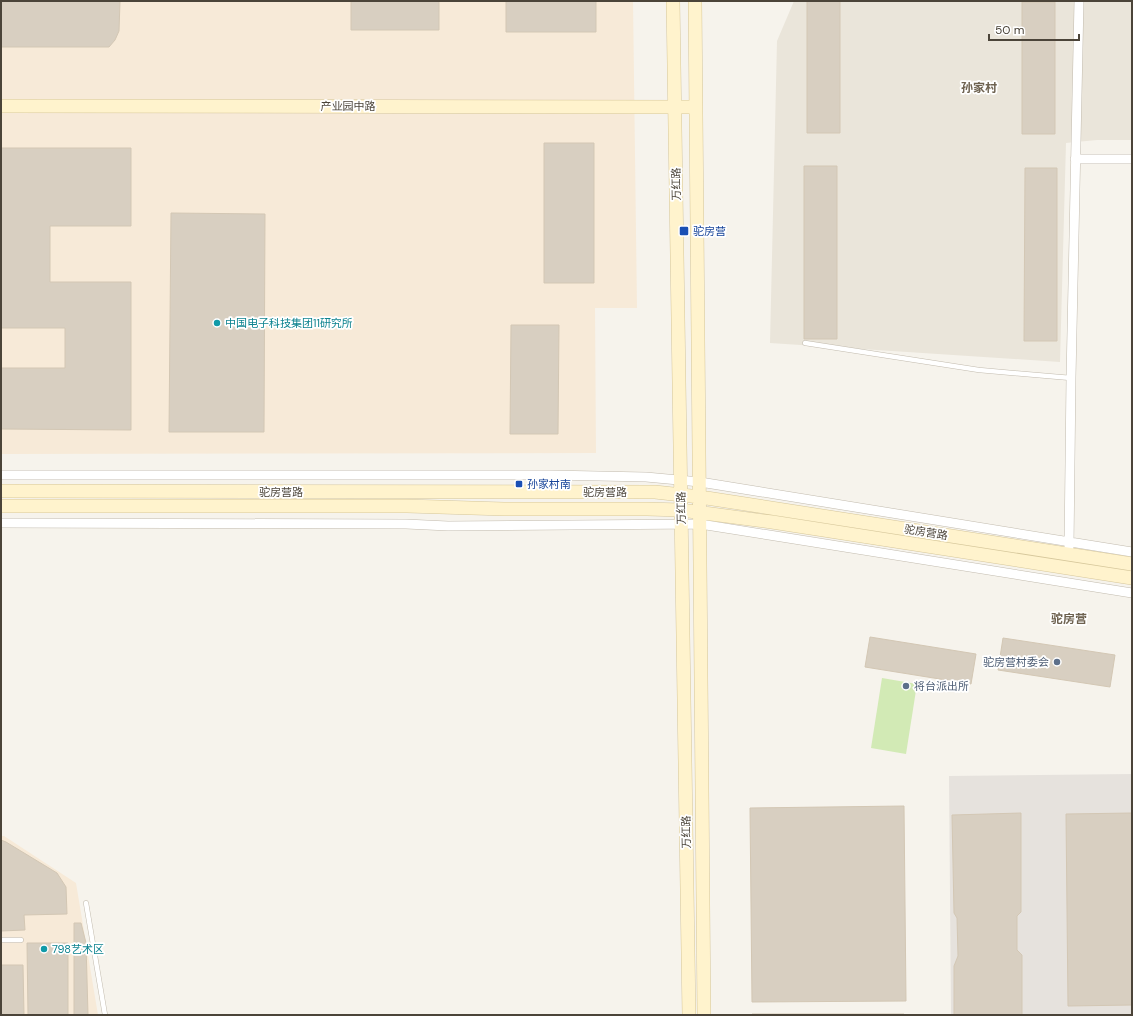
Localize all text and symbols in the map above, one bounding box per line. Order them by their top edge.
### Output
scale bar [989,16,1079,42]
text: 50 m [995,22,1024,38]
district label: 孙家村 [961,80,997,96]
street label: 产业园中路 [321,99,376,113]
street label: 万红路 [669,167,683,201]
place label: 驼房营 [693,224,726,238]
marker: 驼房营 [678,225,690,237]
place label: 中国电子科技集团11研究所 [225,316,353,330]
marker: 中国电子科技集团11研究所 [212,318,222,328]
place label: 孙家村南 [527,477,571,491]
marker: 孙家村南 [514,479,524,489]
street label: 驼房营路 [259,485,303,499]
street label: 驼房营路 [583,485,627,499]
street label: 万红路 [674,491,688,525]
street label: 驼房营路 [903,522,949,542]
district label: 驼房营 [1051,611,1087,627]
place label: 驼房营村委会 [983,655,1049,669]
marker: 驼房营村委会 [1052,657,1062,667]
place label: 将台派出所 [914,679,969,693]
marker: 将台派出所 [901,681,911,691]
street label: 万红路 [679,815,693,849]
place label: 798艺术区 [52,942,104,956]
marker: 798艺术区 [39,944,49,954]

